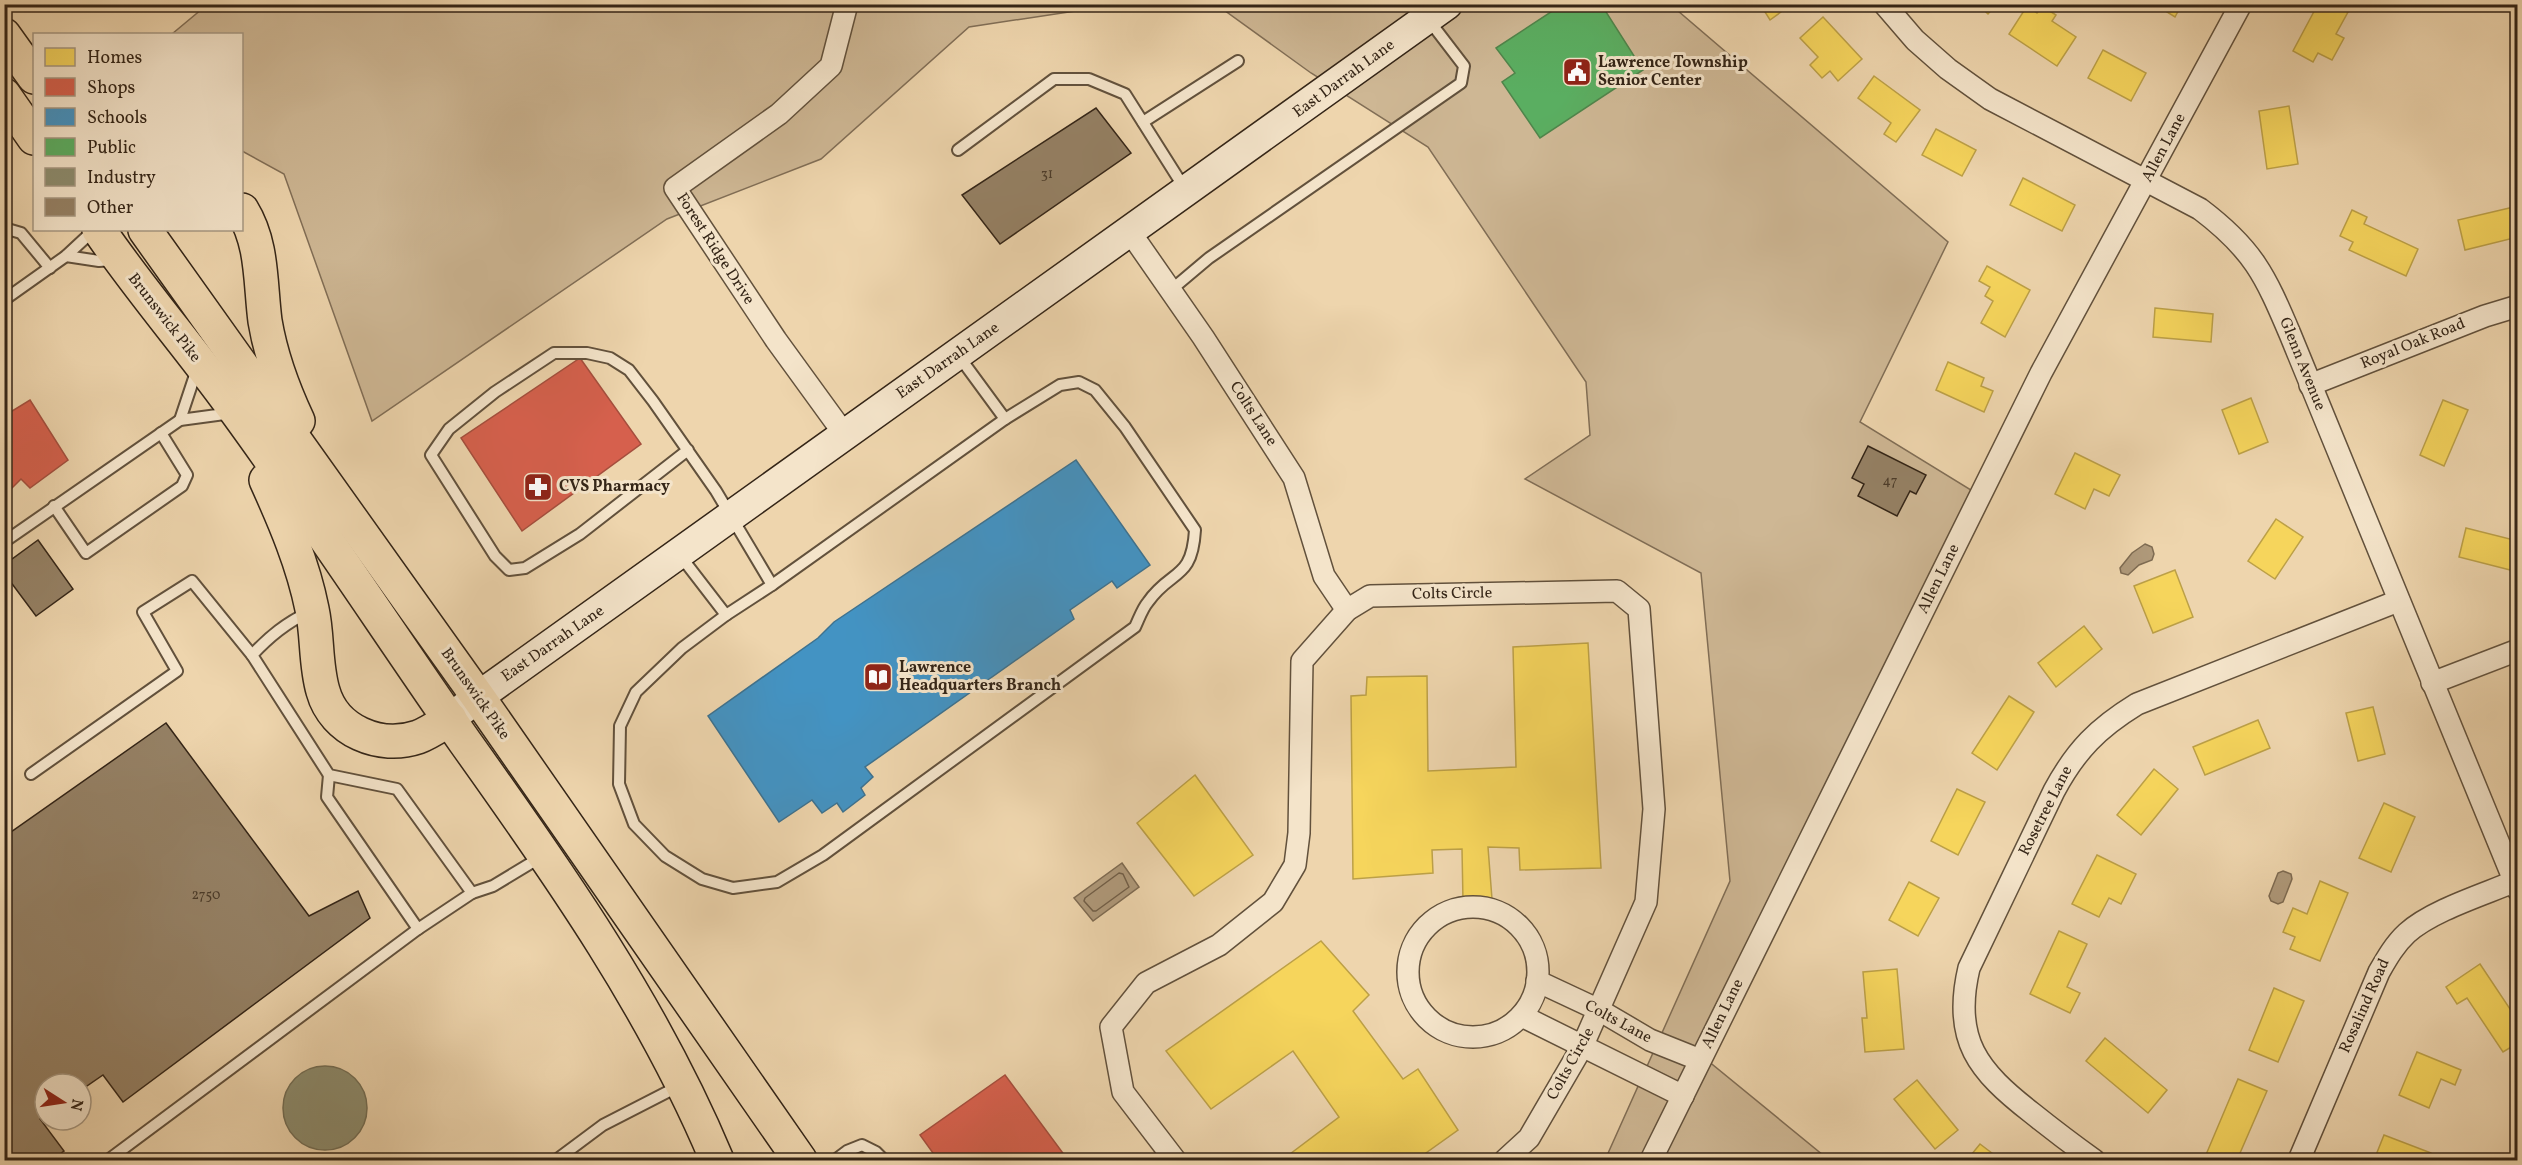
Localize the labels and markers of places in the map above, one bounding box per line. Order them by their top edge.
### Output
place label: Lawrence Township Senior Center [1598,52,1748,92]
public building icon: Lawrence Township Senior Center [1561,56,1593,88]
pharmacy icon: CVS Pharmacy [522,471,554,503]
place label: CVS Pharmacy [559,476,670,498]
place label: Lawrence Headquarters Branch [899,657,1061,697]
library icon: Lawrence Headquarters Branch [862,661,894,693]

